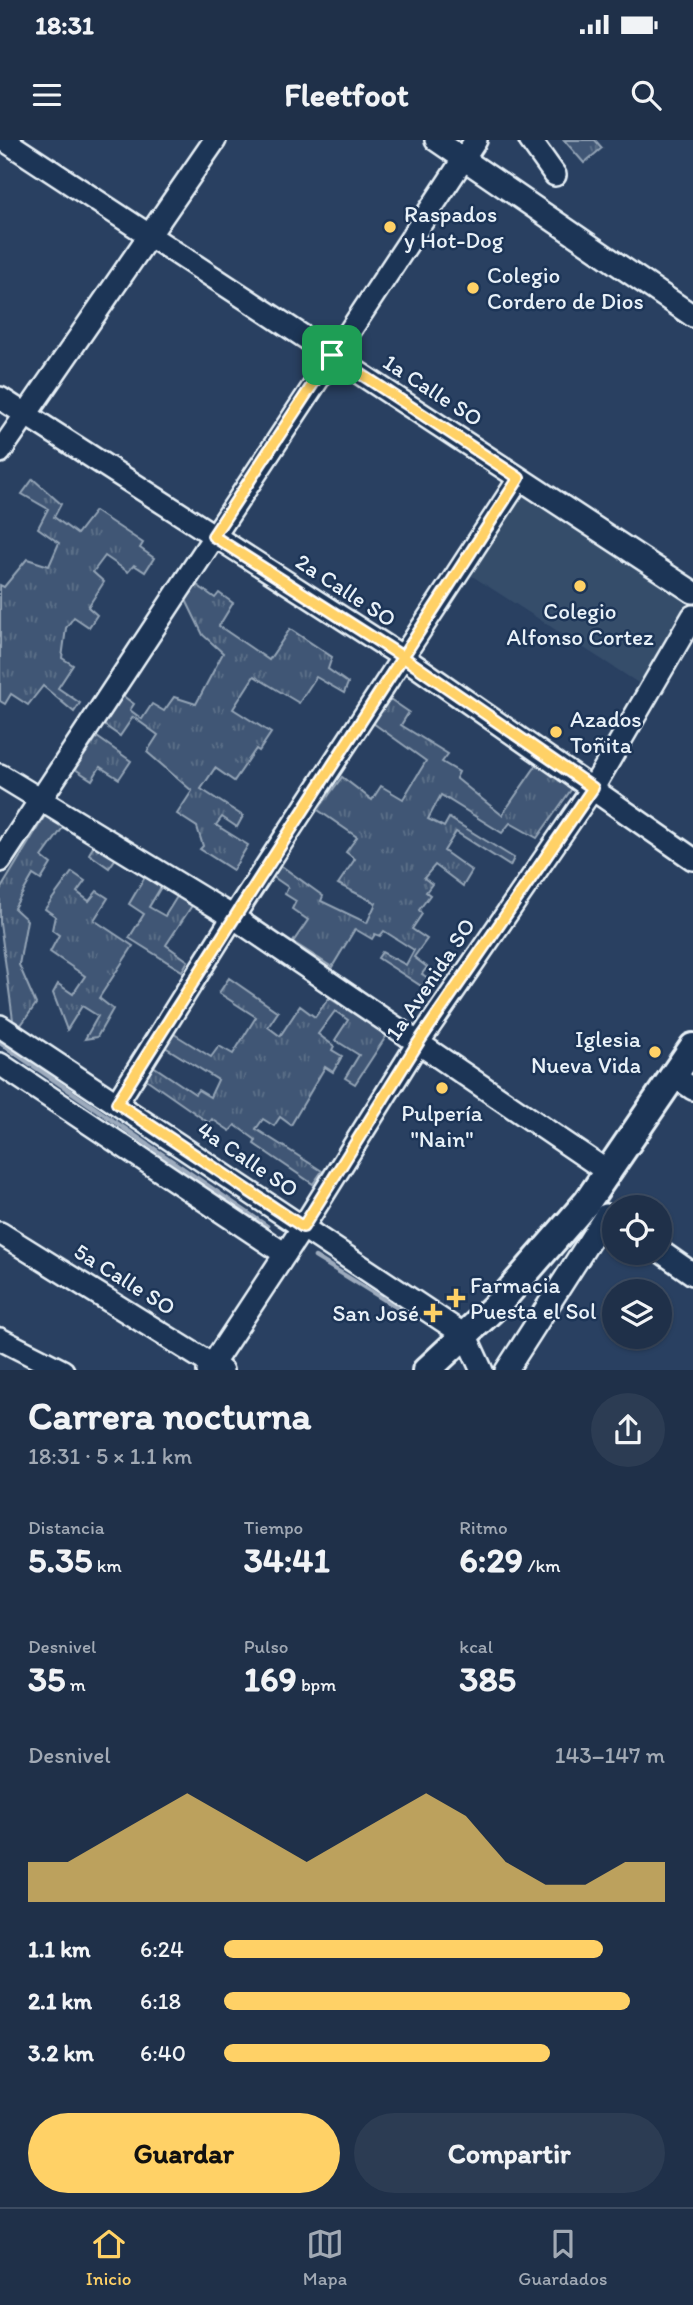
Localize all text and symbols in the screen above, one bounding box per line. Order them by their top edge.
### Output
text: 18:31 [35,9,94,41]
icon: menu [28,76,66,114]
text: Fleetfoot [284,76,409,114]
icon: search [627,76,665,114]
place label: Raspados y Hot-Dog [404,200,504,254]
marker: Raspados y Hot-Dog [382,219,398,235]
place label: Colegio Cordero de Dios [487,261,644,315]
marker: Colegio Cordero de Dios [465,280,481,296]
pin [302,325,362,385]
icon: arrive [313,336,351,374]
street label: 1a Calle SO [378,348,488,432]
street label: 2a Calle SO [290,547,402,633]
marker: Colegio Alfonso Cortez [572,578,588,594]
place label: Colegio Alfonso Cortez [506,597,654,651]
place label: Azados Toñita [570,705,642,759]
marker: Azados Toñita [548,724,564,740]
street label: 1a Avenida SO [379,913,481,1045]
place label: Iglesia Nueva Vida [531,1025,641,1079]
marker: Iglesia Nueva Vida [647,1044,663,1060]
marker: Pulpería "Nain" [434,1080,450,1096]
place label: Pulpería "Nain" [401,1099,483,1153]
street label: 4a Calle SO [192,1115,304,1203]
map controls [602,1195,672,1349]
button: locate [602,1195,672,1265]
street label: 5a Calle SO [69,1237,181,1321]
place label: Farmacia Puesta el Sol [470,1271,597,1325]
button: layers [602,1279,672,1349]
marker: Farmacia Puesta el Sol [448,1290,464,1306]
place label: San José [332,1299,419,1327]
marker: San José [425,1305,441,1321]
text: Carrera nocturna [28,1393,311,1439]
button: share [591,1393,665,1467]
text: 18:31 · 5 × 1.1 km [28,1442,192,1470]
text: Distancia [28,1516,105,1539]
text: Tiempo [244,1516,303,1539]
text: Ritmo [459,1516,508,1539]
text: 5.35 [28,1539,92,1581]
text: 34:41 [244,1539,330,1581]
text: 6:29 [459,1539,523,1581]
text: km [92,1554,122,1577]
text: /km [523,1554,561,1577]
text: Desnivel [28,1635,96,1658]
text: Pulso [244,1635,289,1658]
text: kcal [459,1635,493,1658]
text: 35 [28,1658,65,1700]
text: 169 [244,1658,297,1700]
text: 385 [459,1658,516,1700]
text: m [65,1673,86,1696]
text: bpm [297,1673,336,1696]
text: Desnivel [28,1741,111,1769]
text: 143–147 m [555,1741,665,1769]
text: 1.1 km [28,1935,91,1963]
text: 6:24 [140,1935,184,1963]
text: 2.1 km [28,1987,92,2015]
text: 6:18 [140,1987,181,2015]
text: 3.2 km [28,2039,94,2067]
text: 6:40 [140,2039,186,2067]
button: Guardar [28,2113,340,2193]
button: Compartir [354,2113,665,2193]
tab: Inicio [86,2225,132,2290]
tab: Mapa [303,2225,347,2290]
tab: Guardados [518,2225,607,2290]

